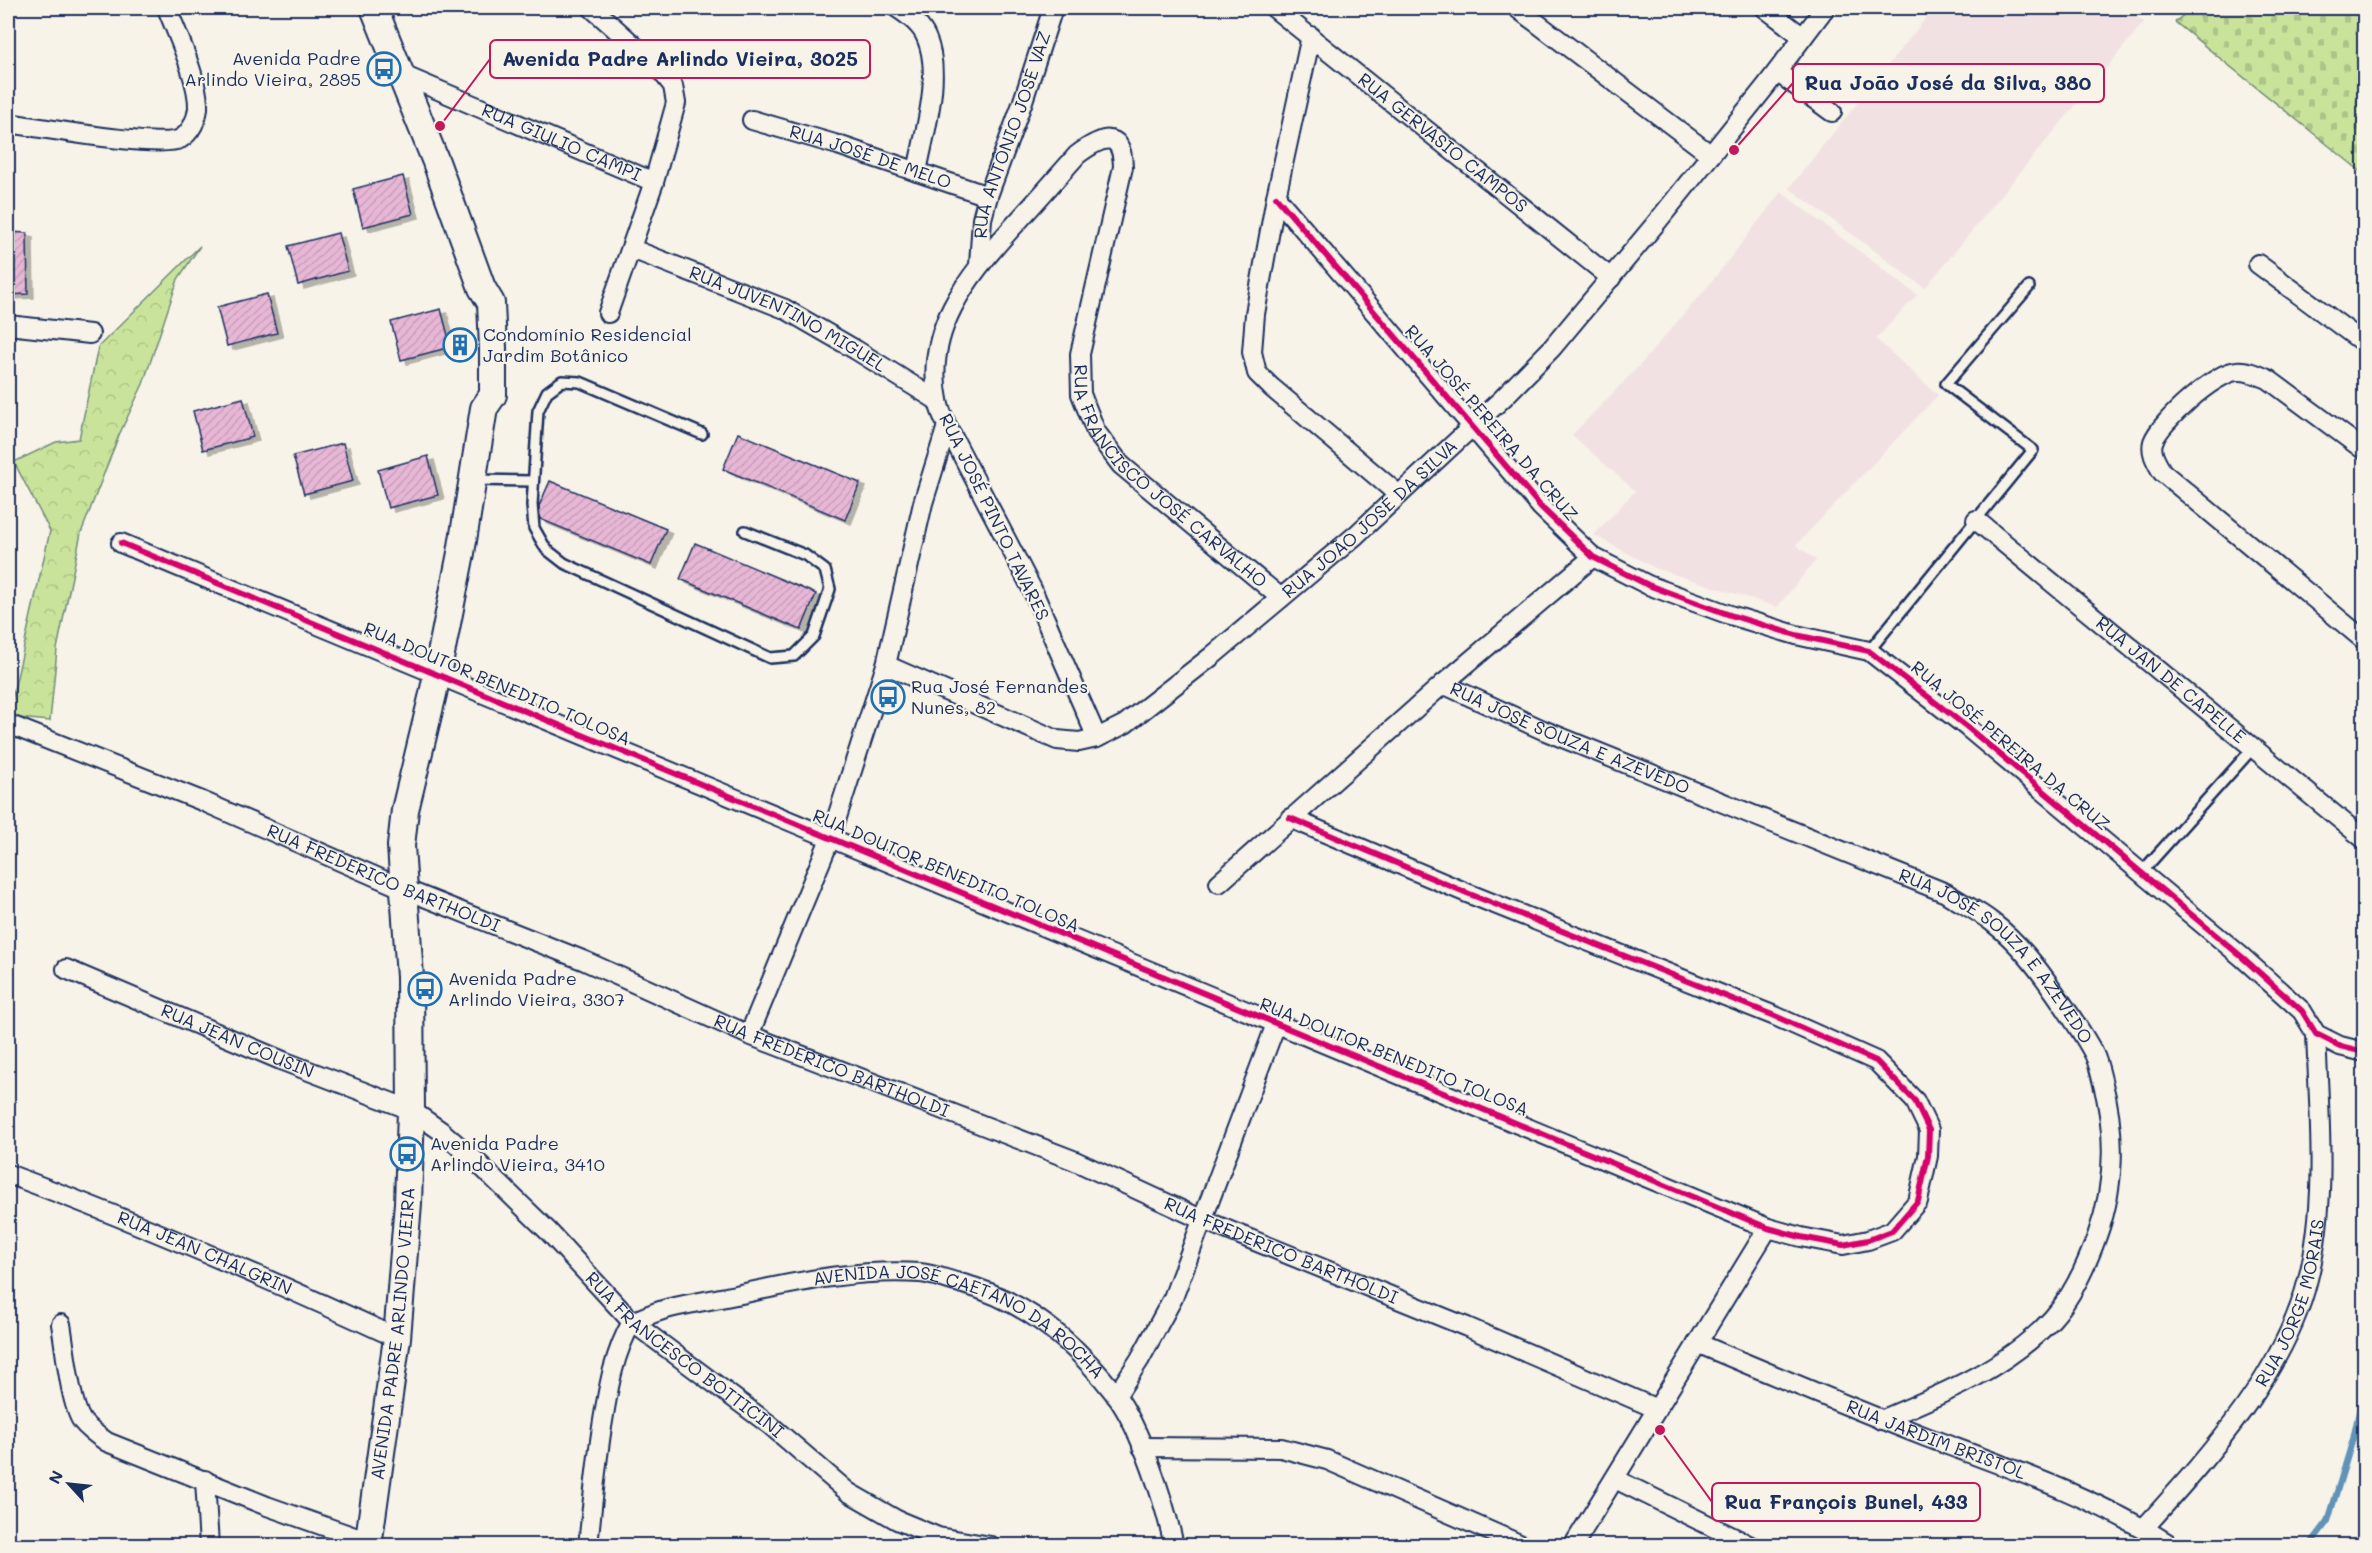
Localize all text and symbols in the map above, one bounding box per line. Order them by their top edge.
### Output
street label: RUA ANTÔNIO JOSÉ VAZ [968,28,1056,239]
callout: Avenida Padre Arlindo Vieira, 3025 [490,40,870,78]
text: Avenida Padre Arlindo Vieira, 3025 [502,45,858,71]
place label: Avenida Padre Arlindo Vieira, 2895 [184,46,361,91]
bus stop icon: Avenida Padre Arlindo Vieira, 2895 [366,51,402,87]
callout: Rua João José da Silva, 380 [1793,64,2104,102]
street label: RUA GERVÁSIO CAMPOS [1353,67,1533,218]
text: Rua João José da Silva, 380 [1805,69,2092,95]
street label: RUA GIULIO CAMPI [478,97,645,186]
street label: RUA JOSÉ DE MELO [787,119,955,194]
street label: RUA JUVENTINO MIGUEL [686,260,892,377]
street label: RUA JOSÉ PEREIRA DA CRUZ [1400,319,1583,525]
place label: Condomínio Residencial Jardim Botânico [483,322,692,367]
building icon: Condomínio Residencial Jardim Botânico [442,327,478,363]
street label: RUA FRANCISCO JOSÉ CARVALHO [1069,364,1273,593]
street label: RUA JOSÉ PINTO TAVARES [934,409,1056,624]
street label: RUA JOÃO JOSÉ DA SILVA [1277,434,1462,603]
street label: RUA JAN DE CAPELLE [2091,610,2251,748]
street label: RUA DOUTOR BENEDITO TOLOSA [360,616,635,750]
street label: RUA JOSÉ PEREIRA DA CRUZ [1906,655,2115,835]
place label: Rua José Fernandes Nunes, 82 [911,674,1088,719]
street label: RUA JOSÉ SOUZA E AZEVEDO [1446,676,1694,799]
bus stop icon: Rua José Fernandes Nunes, 82 [870,679,906,715]
street label: RUA DOUTOR BENEDITO TOLOSA [809,803,1084,937]
street label: RUA FREDERICO BARTHOLDI [263,818,504,937]
street label: RUA JOSÉ SOUZA E AZEVEDO [1895,862,2099,1048]
place label: Avenida Padre Arlindo Vieira, 3307 [448,966,625,1011]
bus stop icon: Avenida Padre Arlindo Vieira, 3307 [407,971,443,1007]
street label: RUA DOUTOR BENEDITO TOLOSA [1256,991,1532,1121]
street label: RUA JEAN COUSIN [157,998,318,1083]
street label: RUA FREDERICO BARTHOLDI [711,1008,953,1122]
place label: Avenida Padre Arlindo Vieira, 3410 [430,1131,605,1176]
bus stop icon: Avenida Padre Arlindo Vieira, 3410 [389,1136,425,1172]
street label: AVENIDA PADRE ARLINDO VIEIRA [364,1187,420,1481]
street label: RUA FREDERICO BARTHOLDI [1161,1191,1402,1309]
street label: RUA JEAN CHALGRIN [114,1205,296,1300]
street label: RUA JORGE MORAIS [2249,1218,2329,1391]
street label: AVENIDA JOSÉ CAETANO DA ROCHA [811,1259,1110,1383]
street label: RUA FRANCESCO BOTTICINI [580,1266,790,1443]
street label: RUA JARDIM BRISTOL [1843,1393,2030,1484]
north arrow [39,1454,99,1514]
text: N [43,1467,67,1487]
callout: Rua François Bunel, 433 [1712,1483,1980,1521]
text: Rua François Bunel, 433 [1724,1488,1968,1514]

